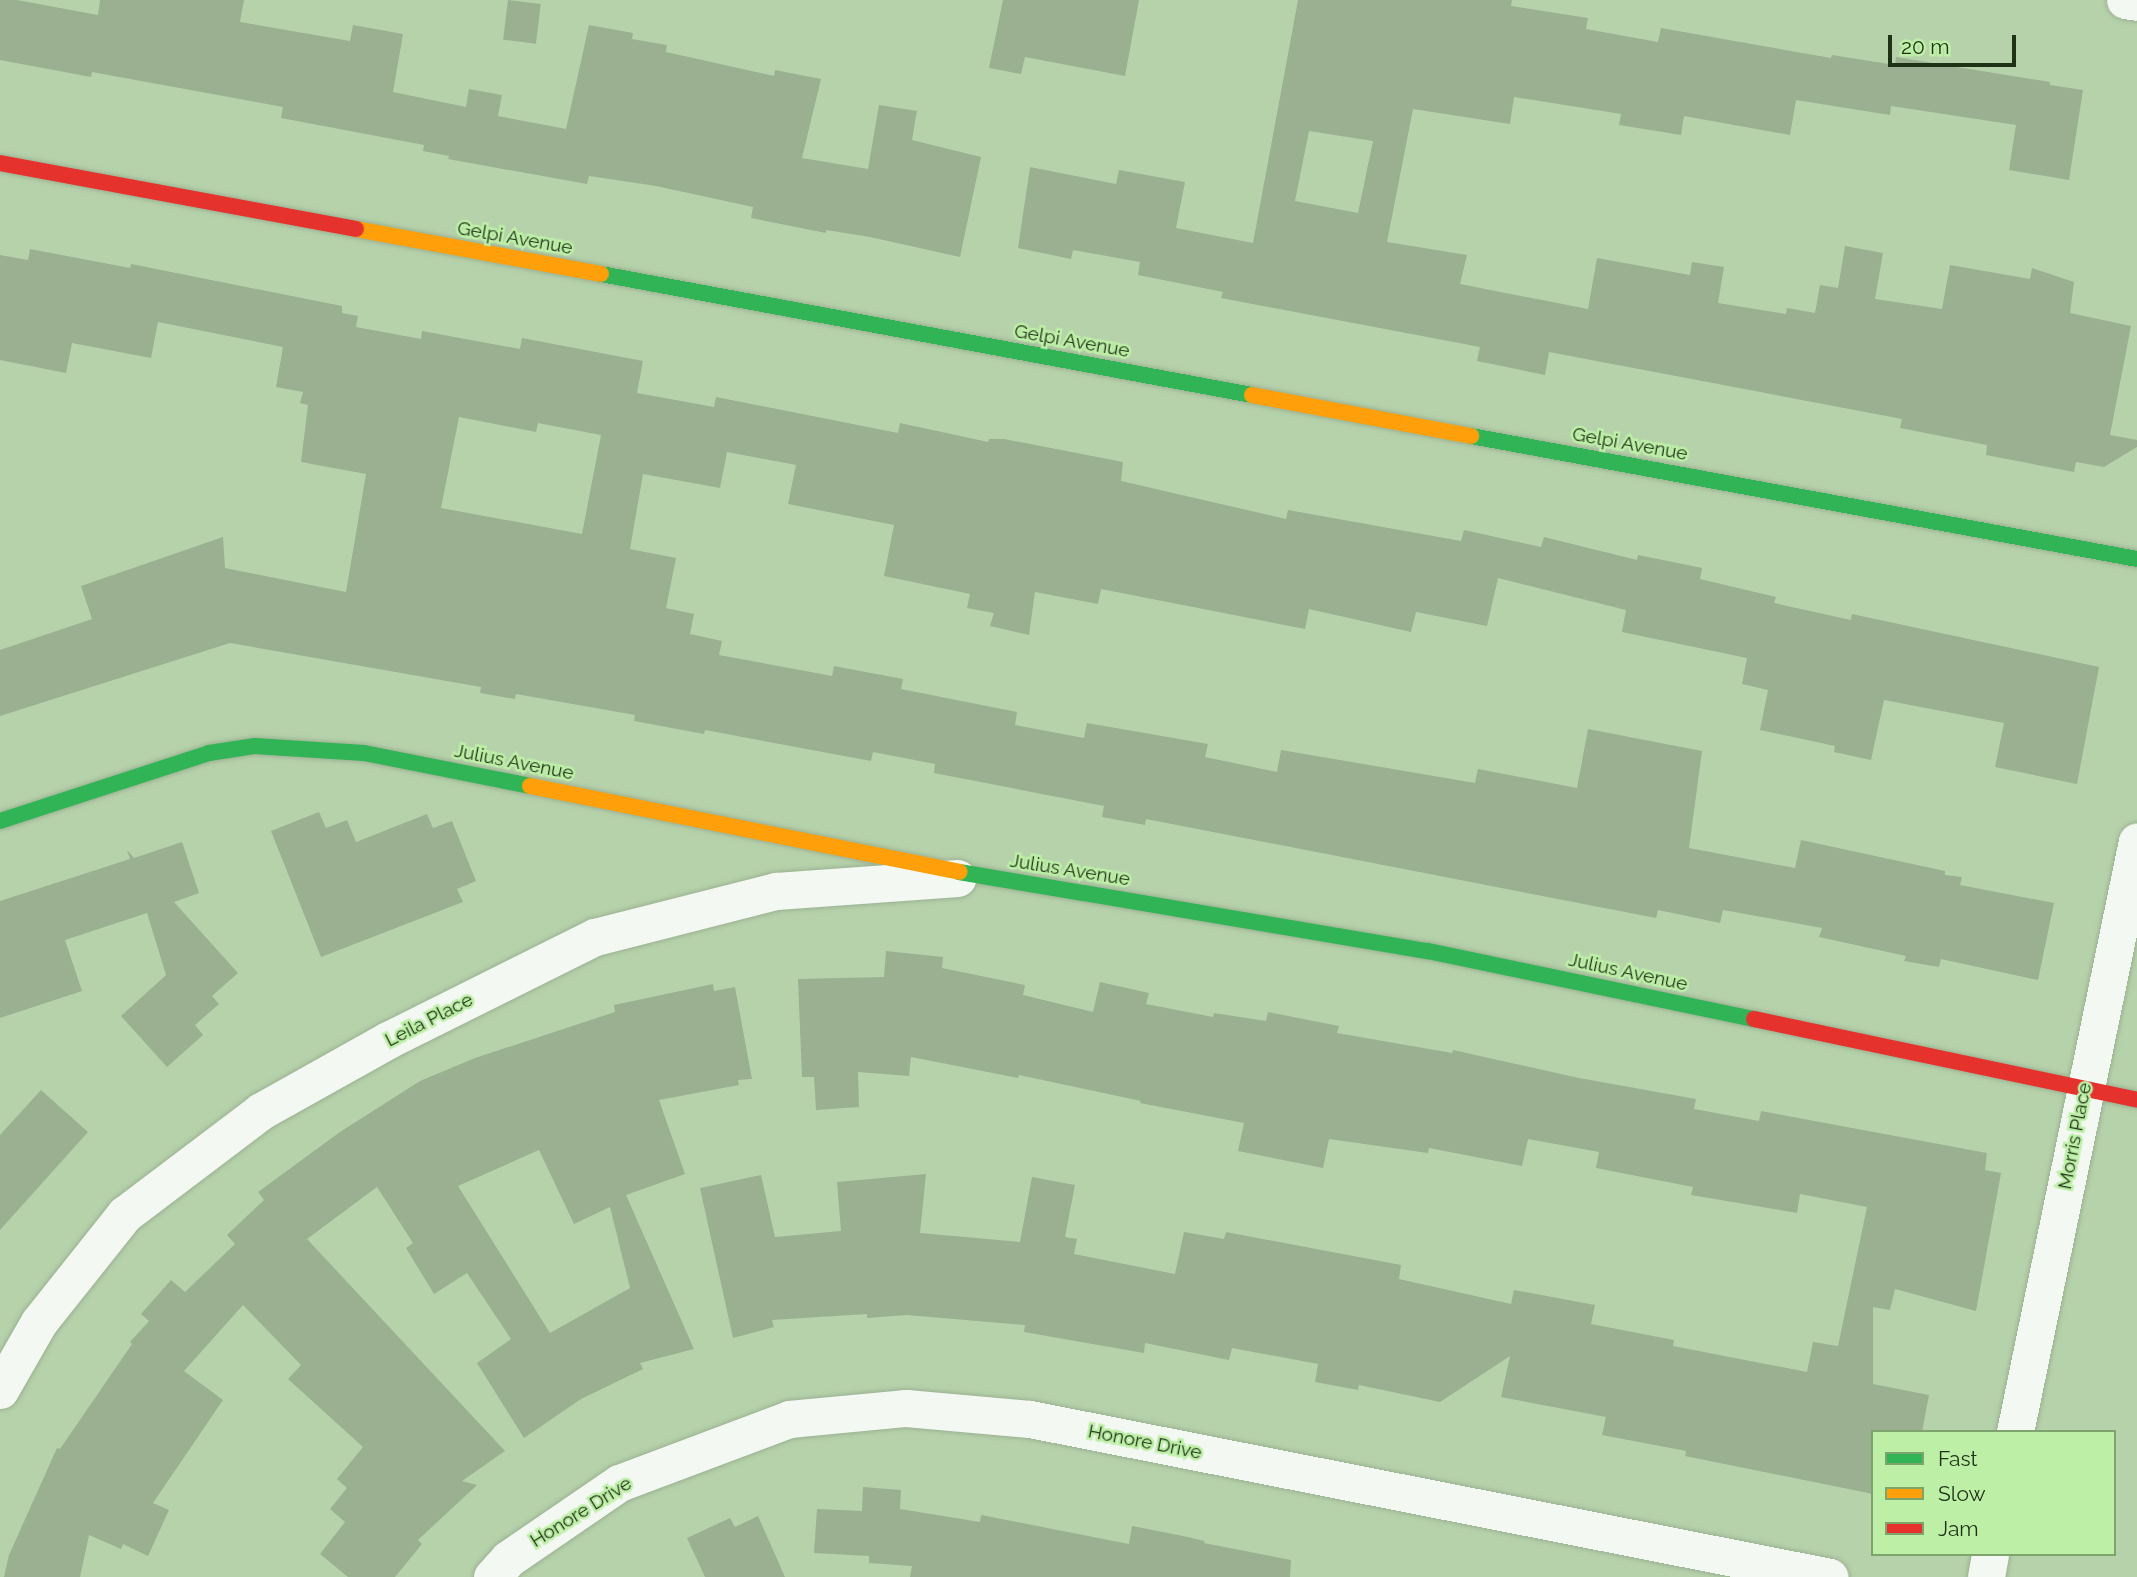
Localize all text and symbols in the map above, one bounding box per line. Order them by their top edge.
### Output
scale bar [1892,21,2020,65]
text: 20 m [1901,34,1949,59]
street label: Gelpi Avenue [455,217,575,259]
street label: Gelpi Avenue [1012,320,1132,362]
street label: Gelpi Avenue [1570,423,1690,465]
street label: Julius Avenue [452,739,576,785]
street label: Julius Avenue [1008,849,1132,891]
street label: Julius Avenue [1566,948,1690,996]
street label: Leila Place [381,988,477,1052]
street label: Morris Place [2053,1081,2097,1191]
street label: Honore Drive [1086,1420,1204,1464]
legend [1871,1430,2116,1556]
text: Fast [1938,1446,1978,1471]
street label: Honore Drive [526,1472,636,1552]
text: Slow [1938,1481,1986,1506]
text: Jam [1938,1516,1979,1541]

